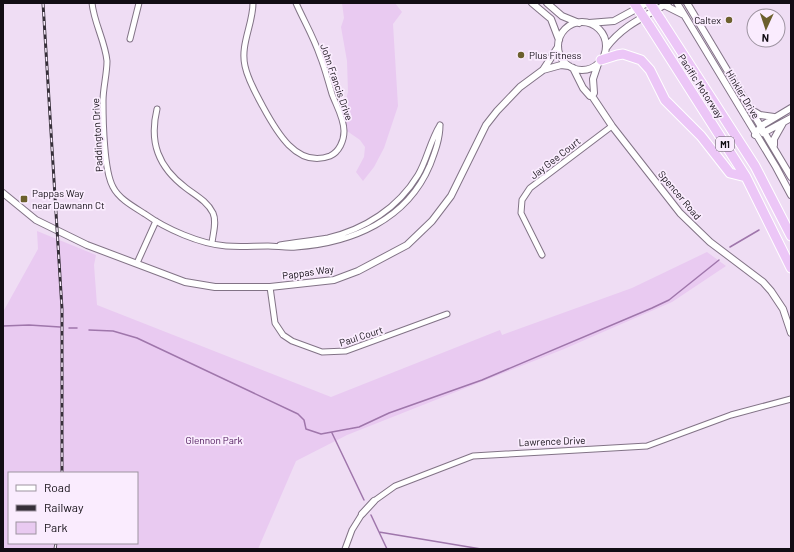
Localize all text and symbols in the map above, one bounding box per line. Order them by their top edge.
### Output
north arrow [746,8,786,48]
place label: Caltex [694,14,721,26]
marker: Caltex [724,15,734,25]
text: N [761,32,769,45]
street label: John Francis Drive [318,42,356,122]
place label: Plus Fitness [529,49,581,61]
marker: Plus Fitness [516,50,526,60]
street label: Pacific Motorway [676,52,726,121]
street label: Hinkler Drive [724,67,762,121]
street label: Paddington Drive [89,98,105,172]
street label: Jay Gee Court [527,134,583,181]
road number: M1 [716,137,734,151]
street label: Spencer Road [656,168,704,222]
place label: Pappas Way near Dawnann Ct [32,187,105,211]
marker: Pappas Way near Dawnann Ct [19,194,29,204]
street label: Pappas Way [281,262,335,282]
street label: Paul Court [338,323,385,349]
park label: Glennon Park [186,434,242,446]
street label: Lawrence Drive [518,434,586,448]
legend [8,472,138,544]
text: Road [44,480,71,494]
text: Railway [44,500,84,514]
text: Park [44,520,68,534]

